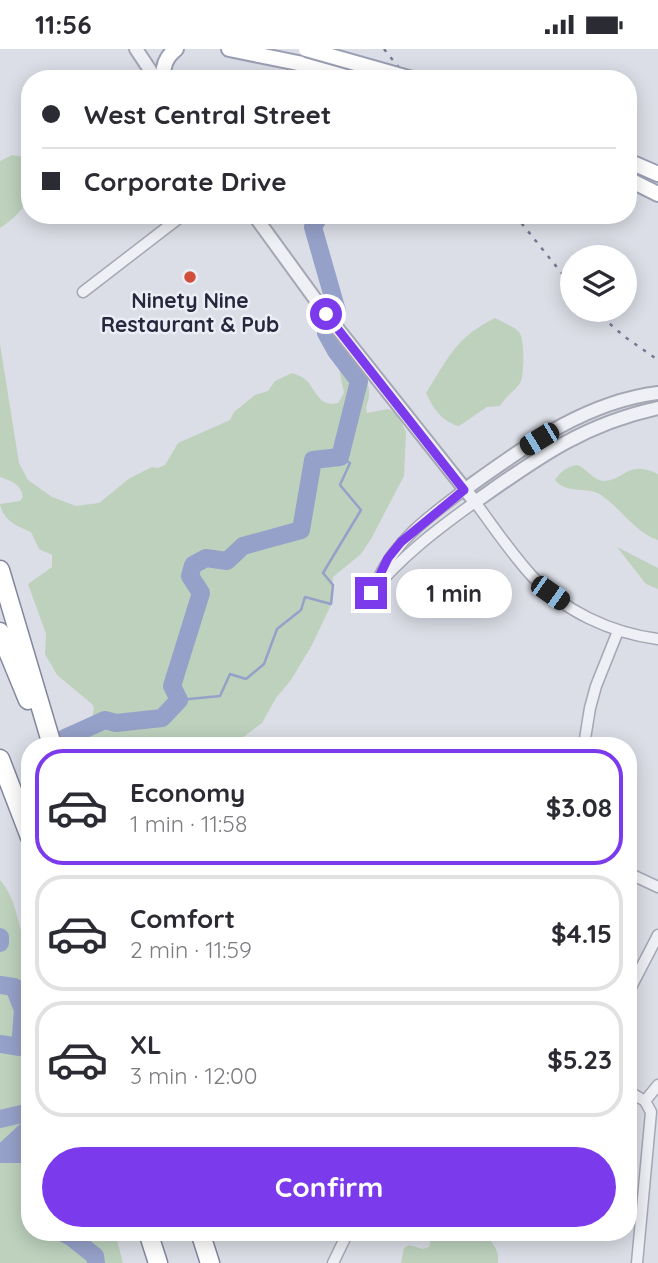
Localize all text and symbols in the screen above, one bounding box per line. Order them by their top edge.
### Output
text: 11:56 [35,8,92,41]
text: West Central Street [84,98,331,131]
text: Corporate Drive [84,165,287,198]
map controls [560,245,637,322]
button: layers [560,245,637,322]
marker: Ninety Nine Restaurant & Pub [182,269,198,285]
place label: Ninety Nine Restaurant & Pub [101,287,279,337]
route start [310,298,342,330]
car [516,419,563,459]
callout: 1 min [396,569,511,617]
car [527,572,574,614]
route end [355,577,387,609]
text: 1 min [426,579,482,608]
icon: car [46,776,109,839]
text: Economy [130,776,245,809]
text: $3.08 [546,791,612,824]
text: 1 min · 11:58 [130,809,247,838]
icon: car [46,902,109,965]
text: Comfort [130,902,235,935]
text: $4.15 [551,917,612,950]
text: 2 min · 11:59 [130,935,252,964]
icon: car [46,1028,109,1091]
text: XL [130,1028,162,1061]
text: $5.23 [547,1043,612,1076]
text: 3 min · 12:00 [130,1061,258,1090]
button: Confirm [42,1147,616,1227]

